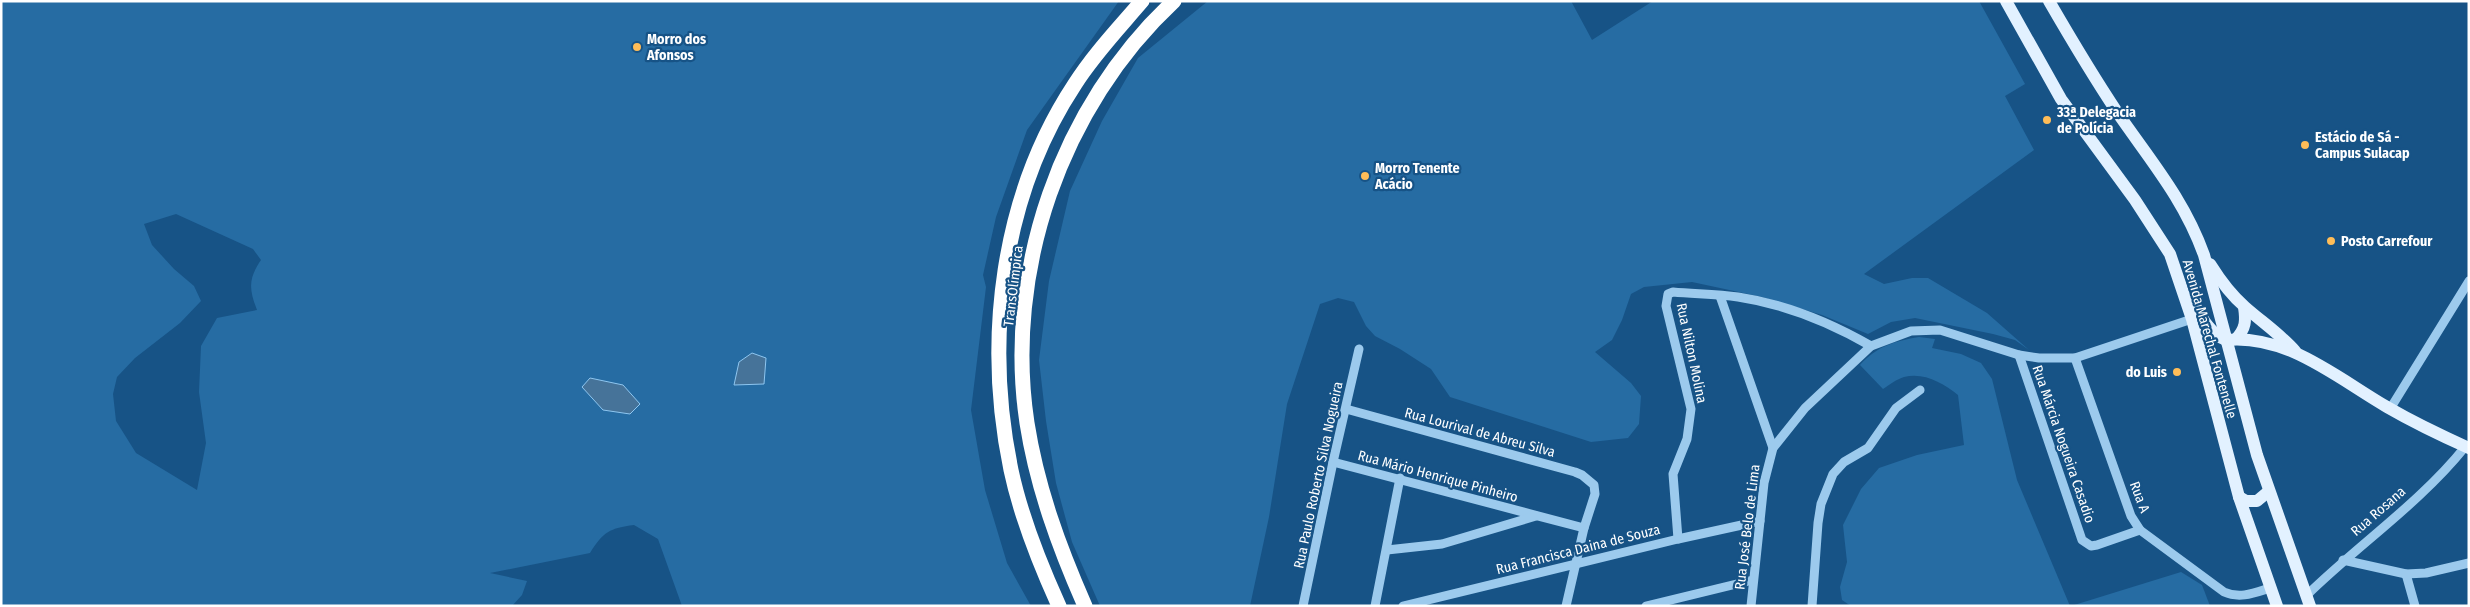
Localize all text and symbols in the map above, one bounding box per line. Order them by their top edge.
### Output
place label: Morro dos Afonsos [646,31,706,64]
marker: Morro dos Afonsos [631,41,643,53]
place label: 33ª Delegacia de Polícia [2056,104,2136,137]
marker: 33ª Delegacia de Polícia [2041,114,2053,126]
place label: Estácio de Sá - Campus Sulacap [2315,129,2410,162]
marker: Estácio de Sá - Campus Sulacap [2299,139,2311,151]
place label: Morro Tenente Acácio [1374,160,1460,193]
marker: Morro Tenente Acácio [1359,170,1371,182]
place label: Posto Carrefour [2341,233,2433,250]
marker: Posto Carrefour [2325,235,2337,247]
street label: TransOlímpica [1000,245,1027,327]
street label: Avenida Marechal Fontenelle [2179,258,2240,421]
street label: Rua Nilton Molina [1673,301,1710,405]
street label: Rua Márcia Nogueira Casadio [2029,363,2099,525]
place label: do Luis [2126,364,2167,381]
marker: do Luis [2171,366,2183,378]
street label: Rua Paulo Roberto Silva Nogueira [1290,380,1347,570]
street label: Rua Lourival de Abreu Silva [1403,404,1557,461]
street label: Rua Mário Henrique Pinheiro [1356,447,1520,506]
street label: Rua José Belo de Lima [1731,463,1764,591]
street label: Rua A [2126,479,2154,516]
street label: Rua Rosana [2348,483,2409,540]
street label: Rua Francisca Daina de Souza [1494,521,1662,578]

